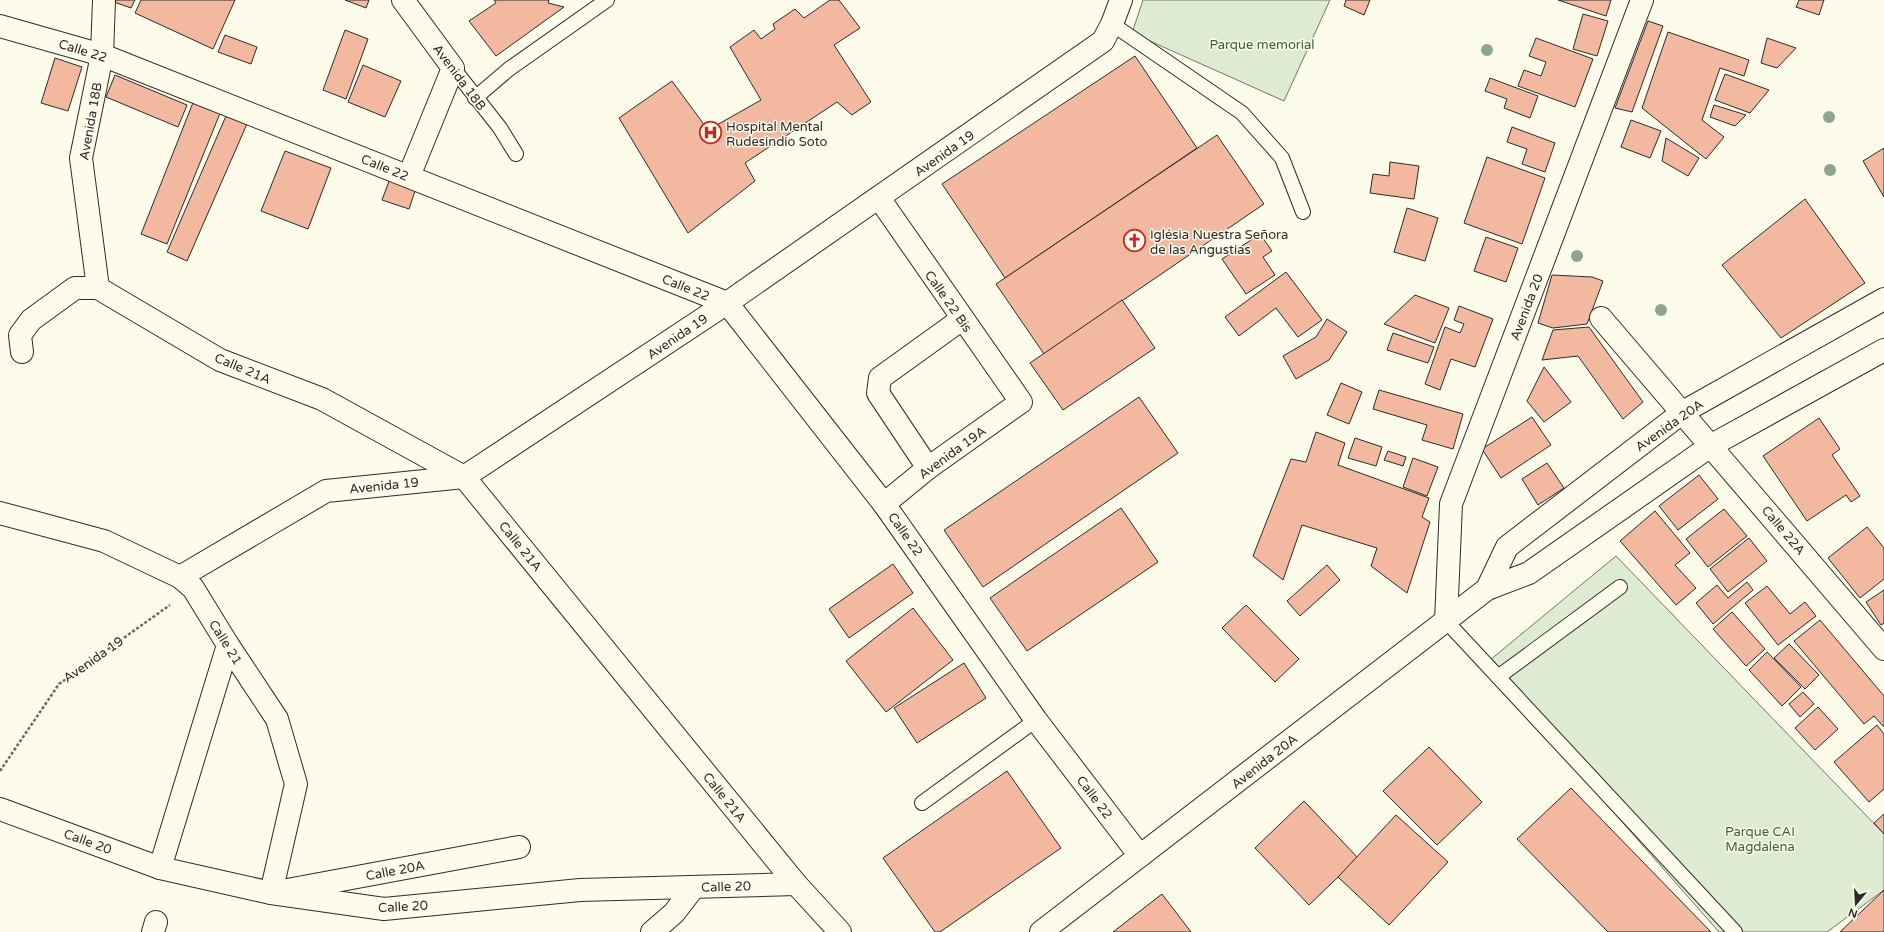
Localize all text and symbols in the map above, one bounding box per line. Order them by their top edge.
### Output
street label: Calle 22 [57,36,109,66]
park label: Parque memorial [1209,37,1315,53]
street label: Avenida 18B [429,41,489,114]
street label: Avenida 18B [76,81,106,161]
place label: Hospital Mental Rudesindio Soto [726,119,828,150]
hospital icon: Hospital Mental Rudesindio Soto [697,120,723,146]
street label: Avenida 19 [911,127,978,180]
street label: Calle 22 [358,151,411,185]
place label: Iglésia Nuestra Señora de las Angustias [1150,227,1288,258]
church icon: Iglésia Nuestra Señora de las Angustias [1122,228,1148,254]
street label: Calle 22 Bis [921,268,975,336]
street label: Calle 22 [659,271,712,305]
street label: Avenida 20 [1507,272,1547,343]
street label: Avenida 19 [644,311,711,363]
street label: Calle 21A [212,350,273,388]
street label: Avenida 20A [1632,396,1707,455]
street label: Avenida 19A [916,423,990,483]
street label: Avenida 19 [349,474,420,498]
street label: Calle 22A [1758,503,1809,559]
street label: Calle 22 [884,510,926,560]
street label: Calle 21A [495,518,545,575]
street label: Calle 21 [205,617,245,668]
street label: Avenida 19 [60,633,127,686]
street label: Avenida 20A [1228,731,1301,793]
street label: Calle 21A [699,769,749,826]
street label: Calle 22 [1073,773,1116,822]
park label: Parque CAI Magdalena [1725,824,1795,855]
street label: Calle 20 [61,826,114,858]
street label: Calle 20A [364,857,426,885]
street label: Calle 20 [701,878,751,896]
north arrow [1836,884,1876,924]
street label: Calle 20 [378,898,428,916]
text: N [1847,905,1859,921]

